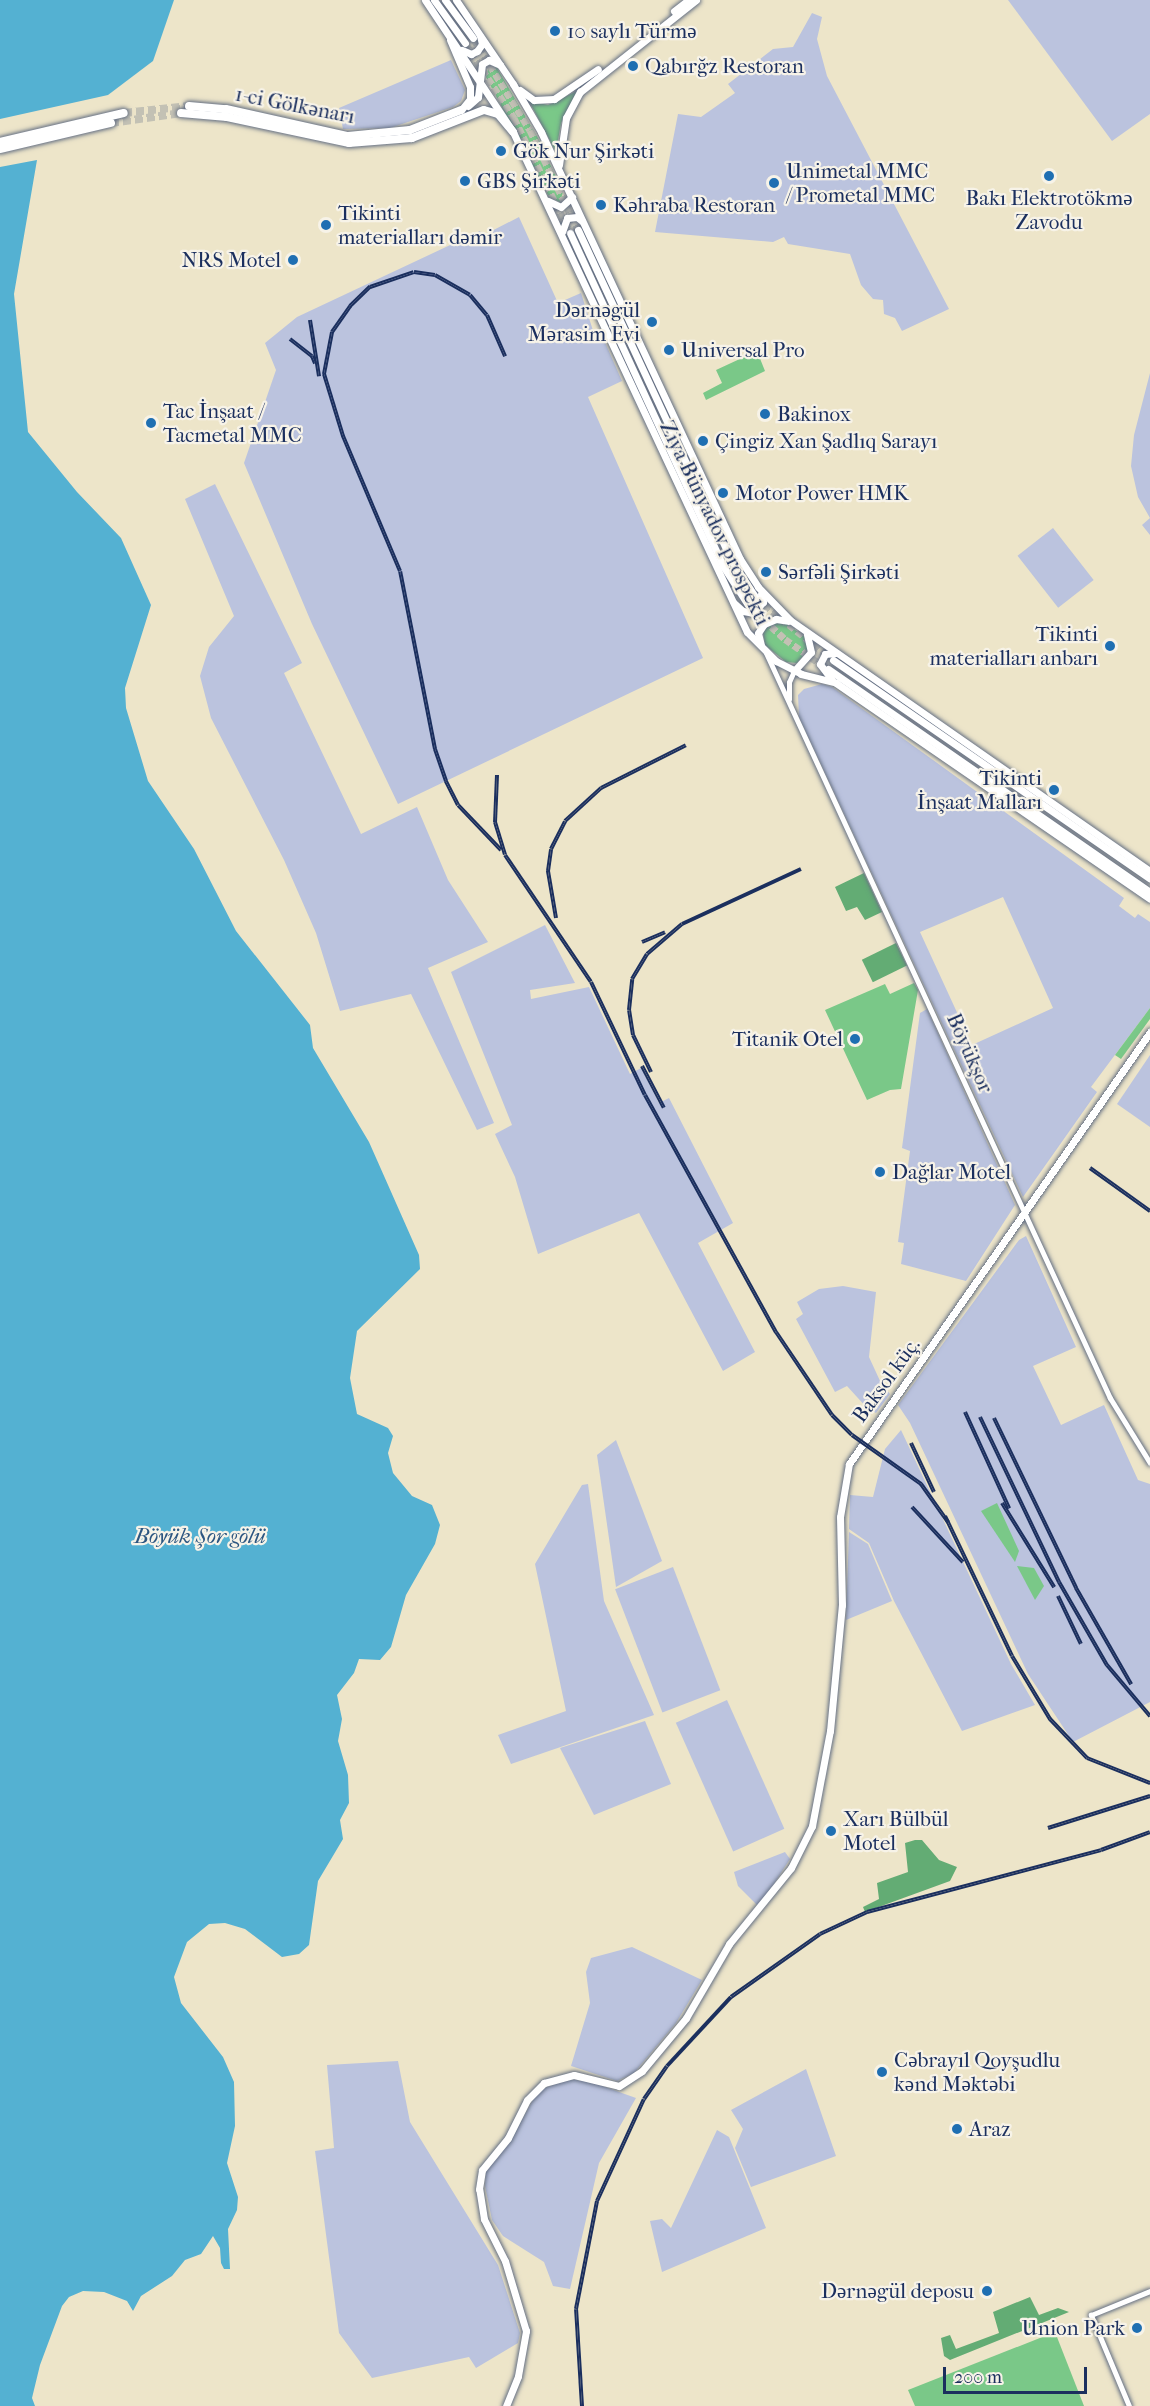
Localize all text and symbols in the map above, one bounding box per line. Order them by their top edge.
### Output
place label: 10 saylı Türmə [567,18,696,44]
marker: 10 saylı Türmə [548,24,562,38]
place label: Qabırğz Restoran [645,53,804,79]
marker: Qabırğz Restoran [626,59,640,73]
street label: 1-ci Gölkənarı [233,81,357,129]
place label: Gök Nur Şirkəti [513,138,654,164]
marker: Gök Nur Şirkəti [494,144,508,158]
place label: Unimetal MMC / Prometal MMC [786,158,935,208]
place label: GBS Şirkəti [477,168,581,194]
marker: Bakı Elektrotökmə Zavodu [1042,169,1056,183]
marker: GBS Şirkəti [458,174,472,188]
marker: Unimetal MMC / Prometal MMC [767,176,781,190]
place label: Bakı Elektrotökmə Zavodu [966,185,1132,235]
place label: Kəhraba Restoran [613,192,775,218]
marker: Kəhraba Restoran [594,198,608,212]
place label: Tikinti materialları dəmir [338,200,502,250]
marker: Tikinti materialları dəmir [319,218,333,232]
place label: NRS Motel [181,247,281,273]
marker: NRS Motel [286,253,300,267]
place label: Dərnəgül Mərasim Evi [528,297,640,347]
marker: Dərnəgül Mərasim Evi [645,315,659,329]
place label: Universal Pro [681,337,805,363]
marker: Universal Pro [662,343,676,357]
place label: Tac İnşaat / Tacmetal MMC [163,398,302,448]
place label: Bakinox [777,401,851,427]
marker: Bakinox [758,407,772,421]
marker: Tac İnşaat / Tacmetal MMC [144,416,158,430]
street label: Ziya Bünyadov prospekti [654,417,776,629]
place label: Çingiz Xan Şadlıq Sarayı [715,428,937,454]
marker: Çingiz Xan Şadlıq Sarayı [696,434,710,448]
place label: Motor Power HMK [735,480,908,506]
marker: Motor Power HMK [716,486,730,500]
place label: Sərfəli Şirkəti [778,559,900,585]
marker: Sərfəli Şirkəti [759,565,773,579]
place label: Tikinti materialları anbarı [929,621,1098,671]
marker: Tikinti materialları anbarı [1103,639,1117,653]
place label: Tikinti İnşaat Malları [917,765,1042,815]
marker: Tikinti İnşaat Malları [1047,783,1061,797]
street label: Böyükşor [941,1009,999,1097]
place label: Titanik Otel [732,1026,843,1052]
marker: Titanik Otel [848,1032,862,1046]
place label: Dağlar Motel [892,1159,1011,1185]
marker: Dağlar Motel [873,1165,887,1179]
street label: Baksol küç. [847,1333,925,1427]
water label: Böyük Şor gölü [134,1524,266,1550]
place label: Xarı Bülbül Motel [843,1806,948,1856]
marker: Xarı Bülbül Motel [824,1824,838,1838]
place label: Cəbrayıl Qoyşudlu kənd Məktəbi [894,2047,1060,2097]
marker: Cəbrayıl Qoyşudlu kənd Məktəbi [875,2065,889,2079]
place label: Araz [969,2116,1011,2142]
marker: Araz [950,2122,964,2136]
place label: Dərnəgül deposu [821,2278,974,2304]
marker: Dərnəgül deposu [978,2282,996,2300]
place label: Union Park [1021,2315,1125,2341]
marker: Union Park [1130,2321,1144,2335]
scale bar [946,2355,1090,2393]
text: 200 m [954,2367,1002,2388]

